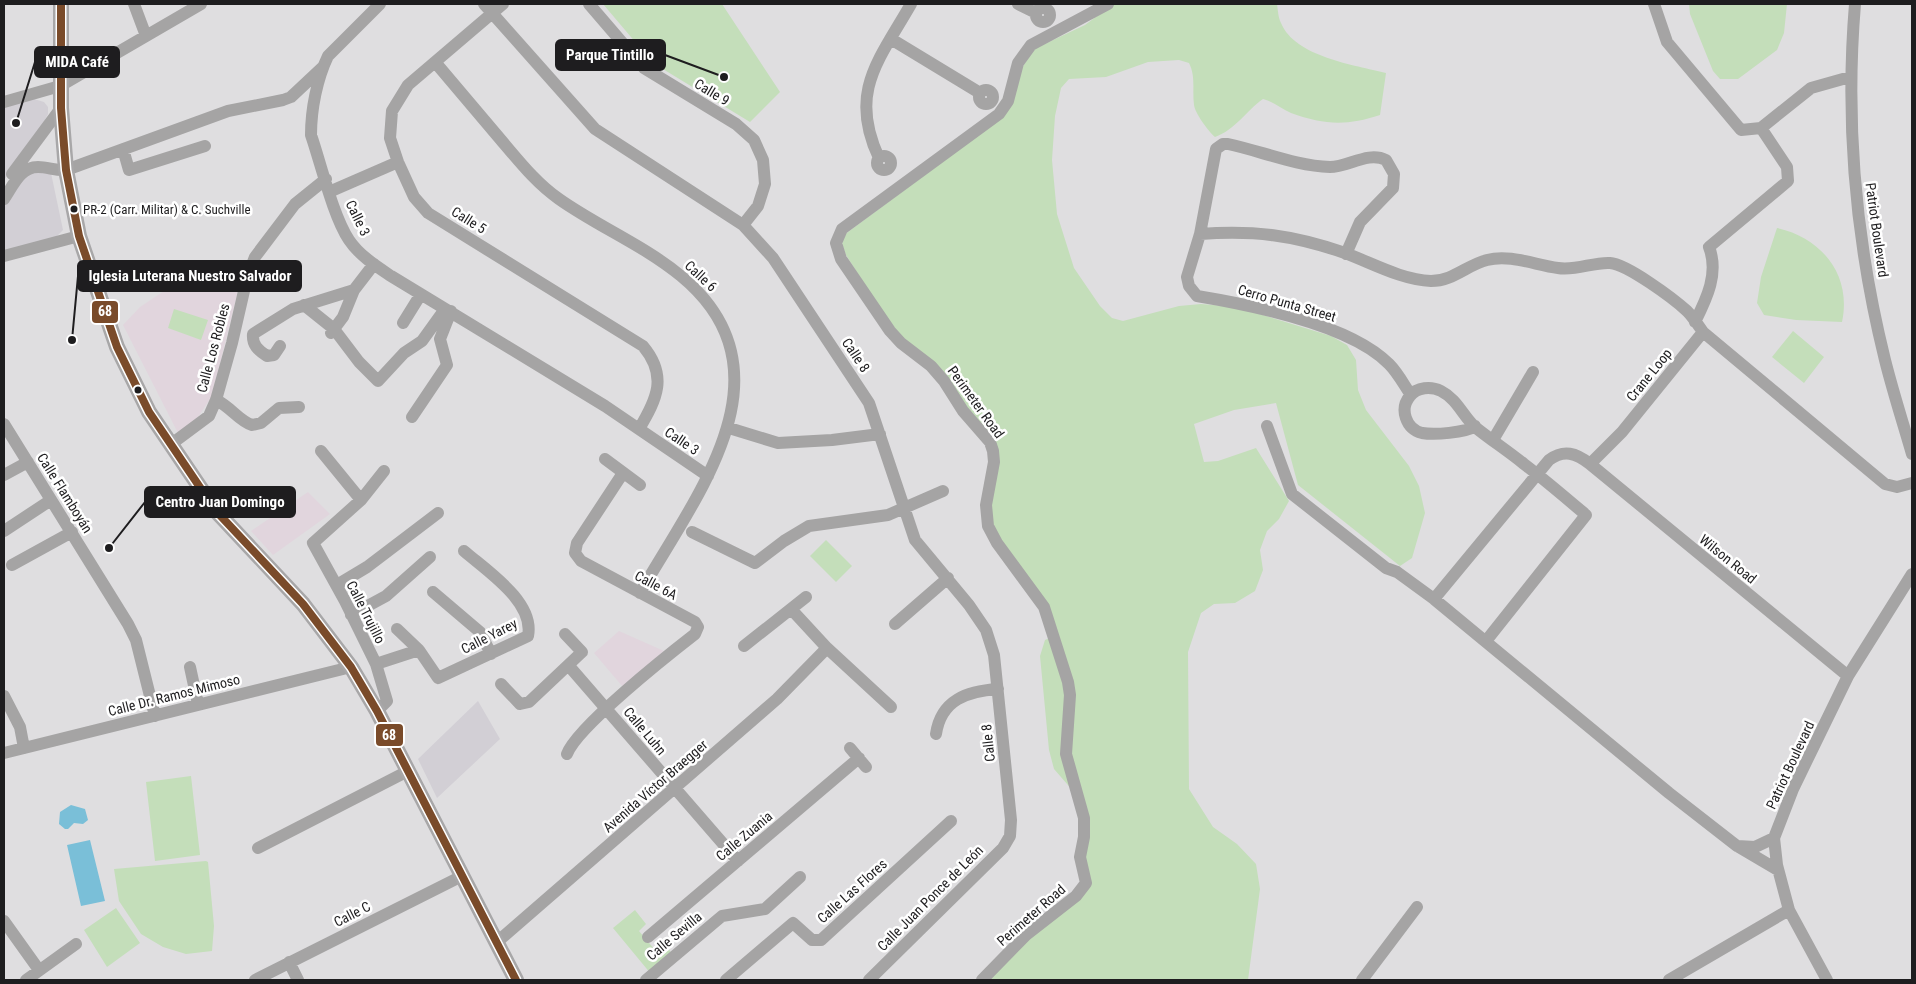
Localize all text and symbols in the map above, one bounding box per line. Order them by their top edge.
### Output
callout: Parque Tintillo [556,40,665,70]
text: Parque Tintillo [566,46,654,64]
callout: MIDA Café [35,47,119,77]
text: MIDA Café [45,53,109,71]
street label: Calle 9 [692,75,732,109]
street label: Patriot Boulevard [1862,182,1892,278]
street label: Calle 3 [343,198,373,238]
place label: PR-2 (Carr. Militar) & C. Suchville [83,202,251,217]
street label: Calle 5 [449,203,489,237]
marker: PR-2 (Carr. Militar) & C. Suchville [69,204,79,214]
street label: Calle 6 [682,257,720,295]
callout: Iglesia Luterana Nuestro Salvador [78,261,301,291]
text: Iglesia Luterana Nuestro Salvador [89,267,291,285]
street label: Cerro Punta Street [1236,281,1338,325]
line badge: 68 [91,300,119,324]
street label: Calle Los Robles [193,302,233,394]
text: 68 [98,303,112,319]
street label: Calle 8 [839,335,873,375]
street label: Crane Loop [1623,345,1675,404]
street label: Perimeter Road [945,363,1007,441]
unlabelled marker [133,385,143,395]
street label: Calle 3 [662,424,702,458]
street label: Calle Flamboyán [34,450,96,536]
callout: Centro Juan Domingo [145,487,295,517]
text: Centro Juan Domingo [155,493,285,511]
street label: Wilson Road [1696,531,1760,587]
street label: Calle 6A [632,567,680,603]
street label: Calle Trujillo [343,578,389,646]
street label: Calle Yarey [458,615,520,657]
street label: Calle Dr. Ramos Mimoso [106,671,242,719]
street label: Calle Luhn [620,704,670,758]
street label: Patriot Boulevard [1763,718,1817,812]
line badge: 68 [375,723,404,747]
street label: Calle 8 [978,723,998,763]
text: 68 [382,727,396,743]
street label: Avenida Víctor Braegger [600,736,710,836]
street label: Calle Zuania [713,808,775,864]
street label: Calle Juan Ponce de León [874,842,986,954]
street label: Calle Las Flores [814,856,890,926]
street label: Perimeter Road [994,881,1068,949]
street label: Calle C [331,898,373,930]
street label: Calle Sevilla [643,908,705,964]

